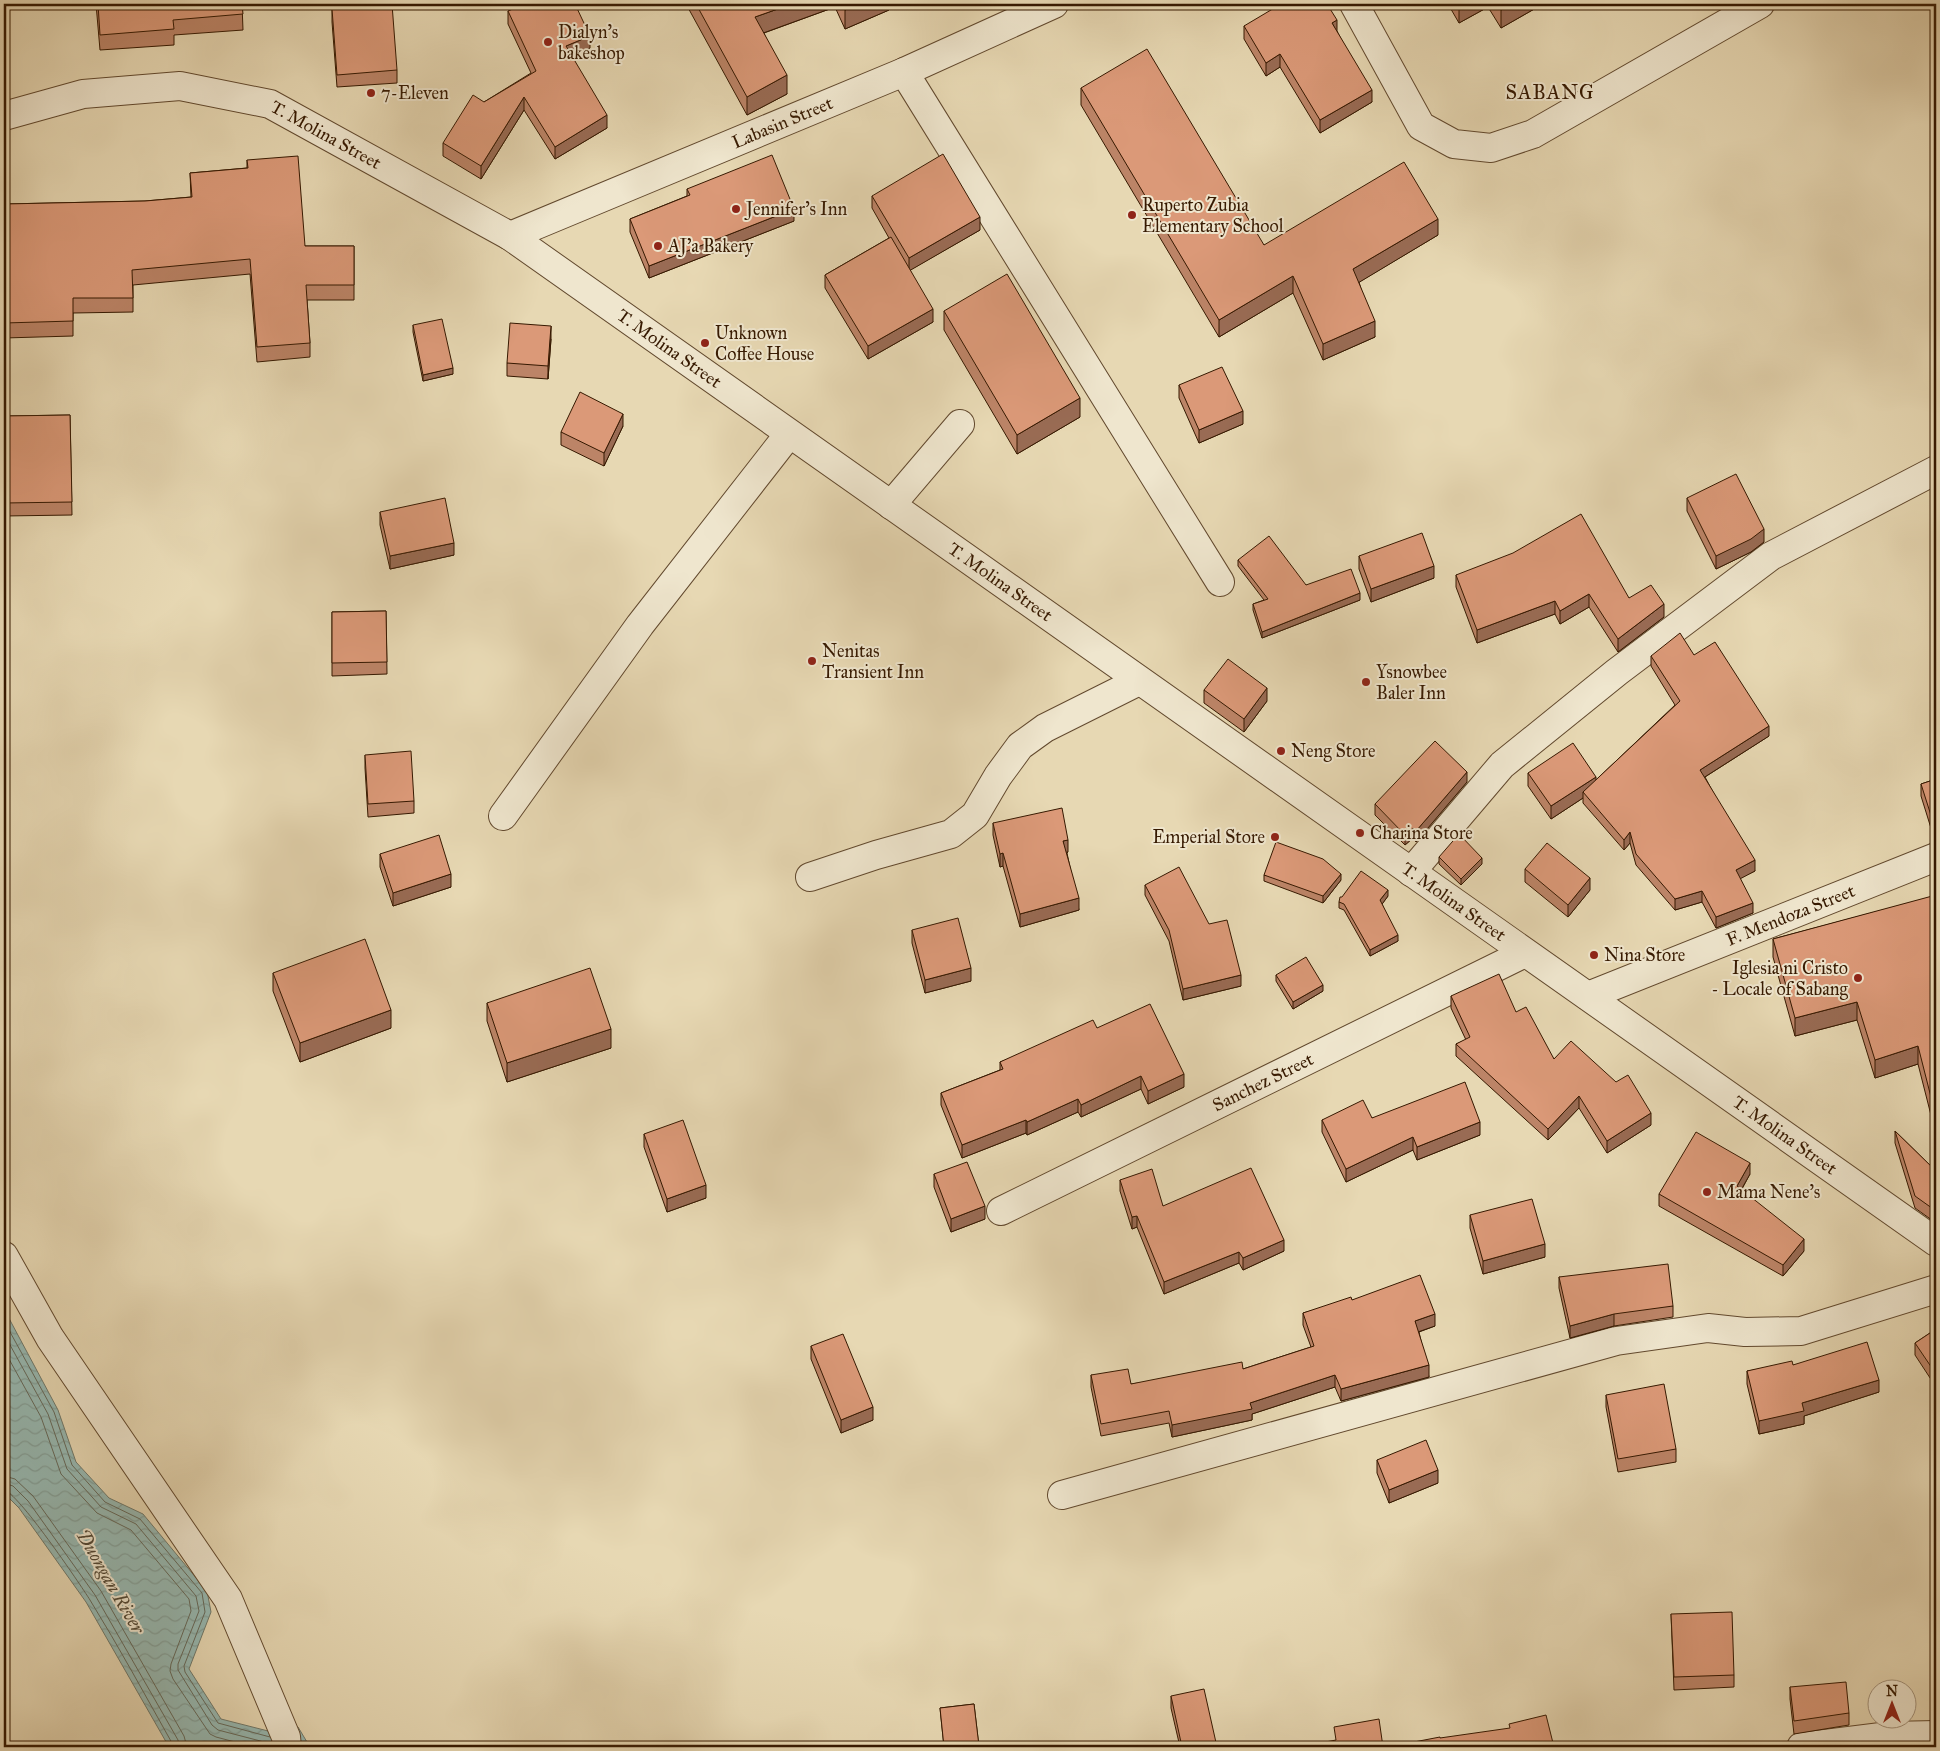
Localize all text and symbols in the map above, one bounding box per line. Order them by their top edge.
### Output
place label: Dialyn’s bakeshop [558,21,625,64]
marker: Dialyn’s bakeshop [542,36,554,48]
district label: SABANG [1505,80,1595,104]
place label: 7-Eleven [381,82,449,104]
marker: 7-Eleven [365,87,377,99]
street label: Labasin Street [729,92,837,153]
street label: T. Molina Street [267,96,386,174]
place label: Ruperto Zubia Elementary School [1142,194,1284,237]
place label: Jennifer's Inn [744,198,847,221]
marker: Jennifer's Inn [730,203,742,215]
marker: Ruperto Zubia Elementary School [1126,209,1138,221]
place label: AJ'a Bakery [667,235,754,258]
marker: AJ'a Bakery [652,240,664,252]
street label: T. Molina Street [613,304,726,393]
place label: Unknown Coffee House [715,322,814,365]
marker: Unknown Coffee House [699,337,711,349]
street label: T. Molina Street [944,538,1057,627]
place label: Nenitas Transient Inn [822,640,924,683]
marker: Nenitas Transient Inn [806,655,818,667]
place label: Ysnowbee Baler Inn [1376,661,1447,704]
marker: Ysnowbee Baler Inn [1360,676,1372,688]
place label: Neng Store [1291,740,1375,763]
marker: Neng Store [1275,745,1287,757]
place label: Charina Store [1370,822,1473,844]
place label: Emperial Store [1152,826,1265,848]
marker: Charina Store [1354,827,1366,839]
marker: Emperial Store [1269,831,1281,843]
street label: T. Molina Street [1397,857,1511,946]
street label: F. Mendoza Street [1723,879,1859,951]
place label: Nina Store [1604,944,1685,966]
marker: Nina Store [1588,949,1600,961]
place label: Iglesia ni Cristo - Locale of Sabang [1711,957,1849,1001]
marker: Iglesia ni Cristo - Locale of Sabang [1852,972,1864,984]
street label: Sanchez Street [1209,1048,1318,1116]
street label: T. Molina Street [1728,1091,1842,1180]
place label: Mama Nene's [1717,1181,1820,1203]
marker: Mama Nene's [1701,1186,1713,1198]
water label: Duongan River [71,1525,150,1639]
north arrow [1868,1678,1918,1728]
text: N [1886,1683,1898,1700]

